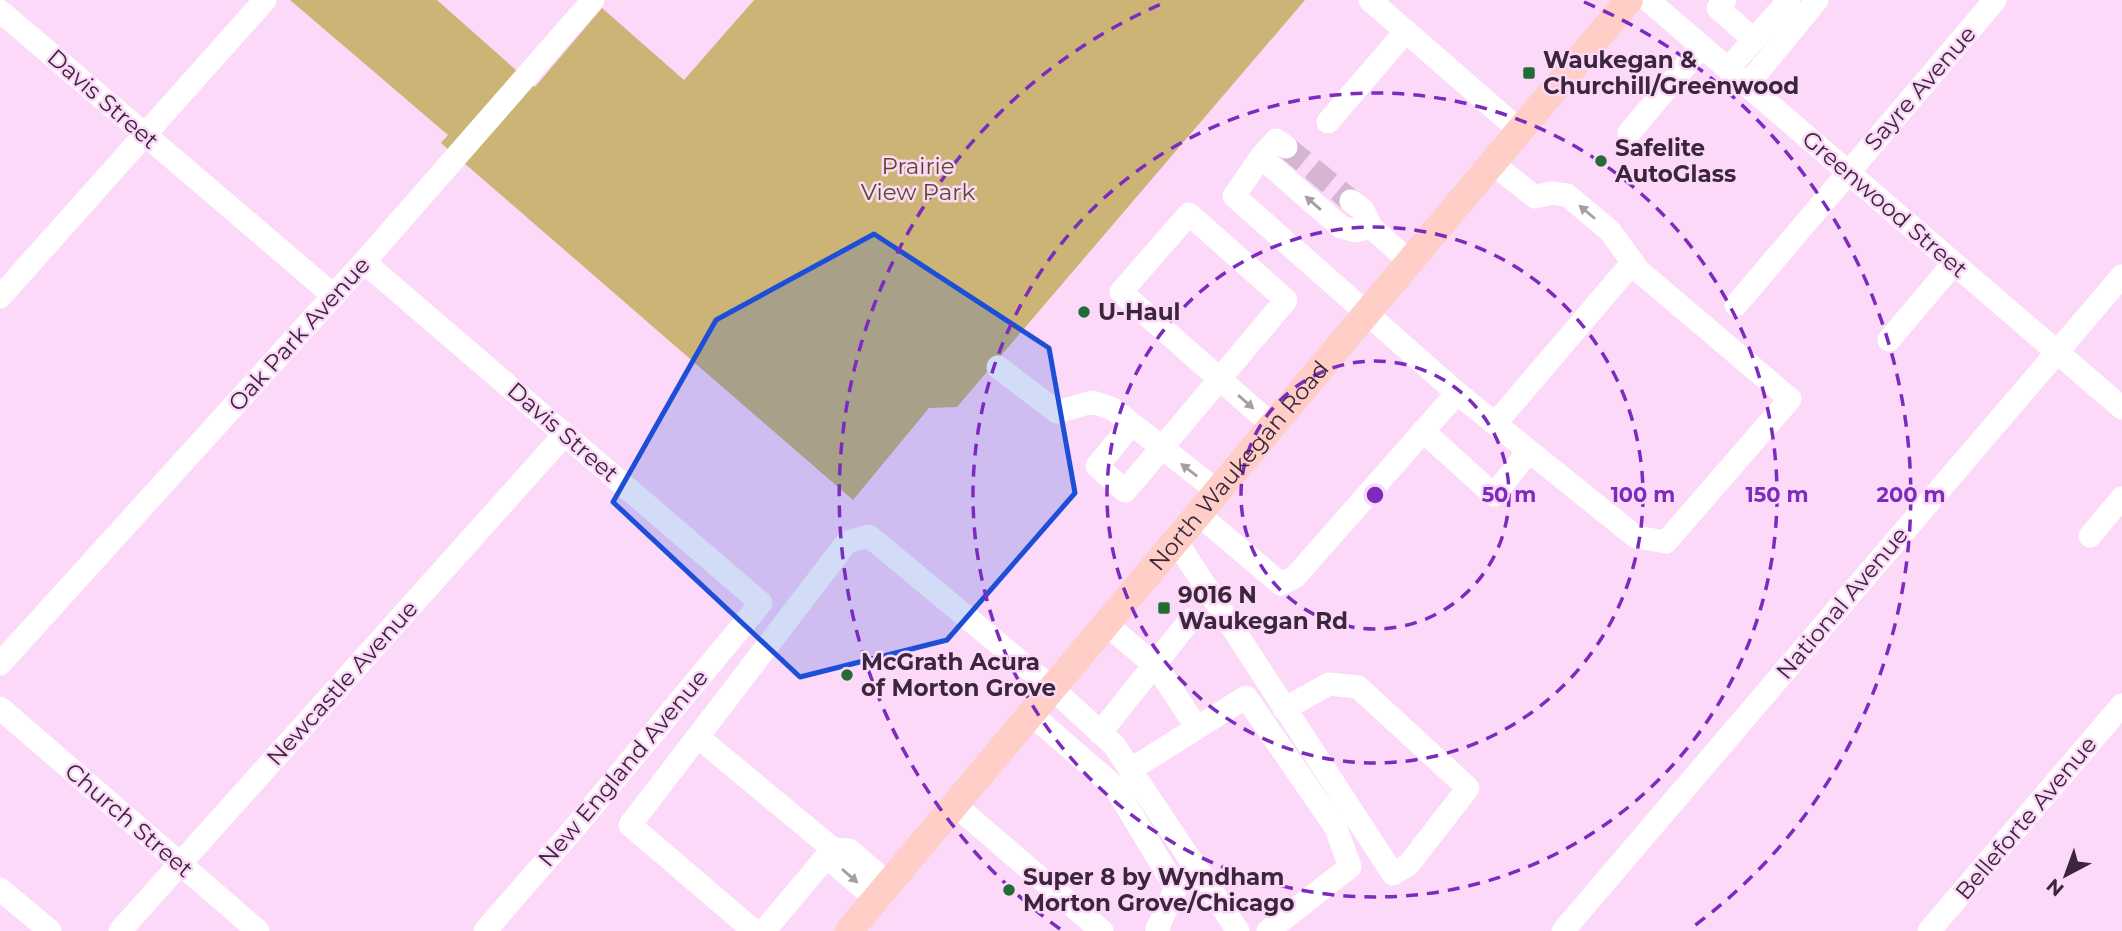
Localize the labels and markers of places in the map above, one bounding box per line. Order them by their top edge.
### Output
place label: Waukegan & Churchill/Greenwood [1543,46,1799,100]
marker: Waukegan & Churchill/Greenwood [1521,65,1537,81]
place label: Safelite AutoGlass [1614,134,1736,188]
marker: Safelite AutoGlass [1593,153,1609,169]
place label: U-Haul [1098,298,1181,326]
marker: U-Haul [1076,304,1092,320]
centre of rings [1363,483,1387,507]
place label: 9016 N Waukegan Rd [1178,581,1348,635]
marker: 9016 N Waukegan Rd [1156,600,1172,616]
place label: McGrath Acura of Morton Grove [861,648,1056,702]
marker: McGrath Acura of Morton Grove [839,667,855,683]
place label: Super 8 by Wyndham Morton Grove/Chicago [1023,863,1295,917]
marker: Super 8 by Wyndham Morton Grove/Chicago [1001,882,1017,898]

